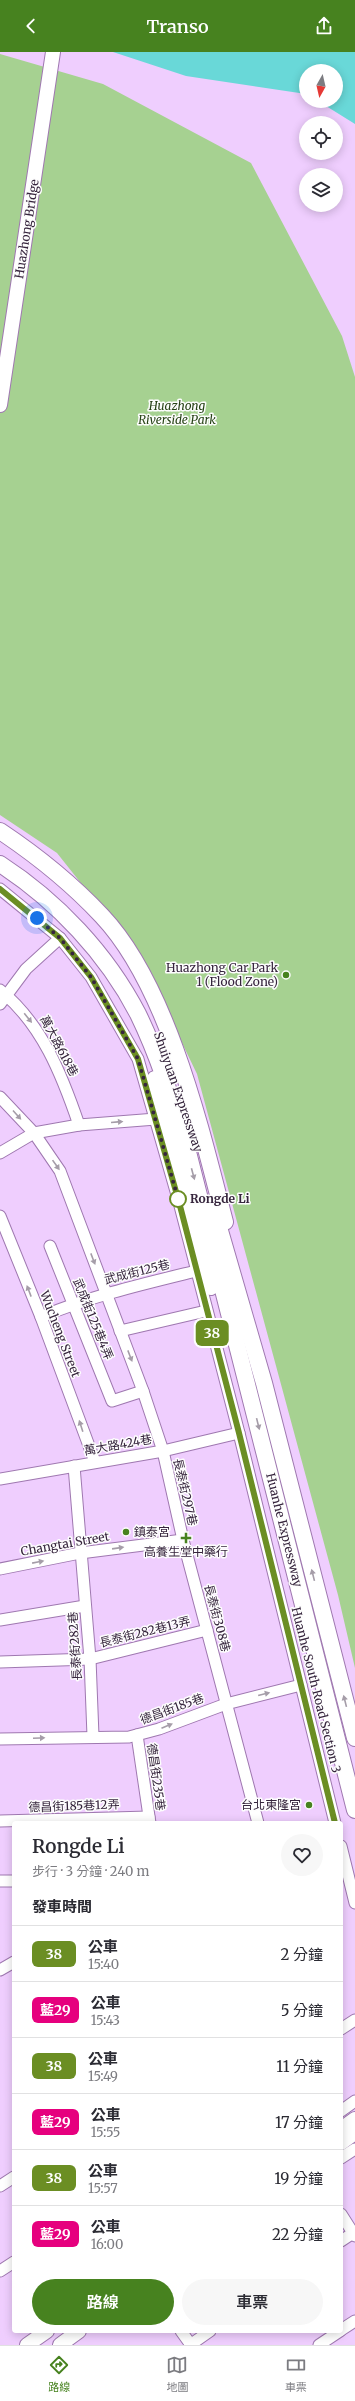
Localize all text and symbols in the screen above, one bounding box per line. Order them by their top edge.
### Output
icon: back [20,15,42,37]
text: Transo [146,15,209,38]
icon: share [313,15,335,37]
north arrow [299,64,343,108]
map controls [299,64,343,212]
button: locate [299,116,343,160]
button: layers [299,168,343,212]
street label: Huazhong Bridge [11,178,42,280]
park label: Huazhong Riverside Park [138,398,216,427]
your location [27,908,47,928]
place label: Huazhong Car Park 1 (Flood Zone) [166,960,278,989]
marker: Huazhong Car Park 1 (Flood Zone) [281,970,291,980]
one-way arrow [23,1012,32,1023]
street label: 萬大路618巷 [37,1013,82,1079]
street label: Shuiyuan Expressway [151,1030,206,1154]
one-way arrow [12,1110,22,1120]
one-way arrow [111,1118,123,1125]
one-way arrow [52,1160,60,1170]
one-way arrow [191,1168,197,1180]
marker: Rongde Li [169,1190,187,1208]
place label: Rongde Li [190,1191,250,1206]
one-way arrow [90,1253,96,1265]
street label: 武成街125巷 [103,1256,171,1287]
street label: 武成街125巷4弄 [70,1276,117,1362]
one-way arrow [26,1285,32,1297]
street label: Wucheng Street [37,1288,84,1379]
line badge: 38 [194,1320,230,1346]
text: 38 [204,1324,220,1342]
one-way arrow [127,1351,133,1363]
one-way arrow [255,1418,261,1430]
one-way arrow [78,1419,84,1431]
street label: 萬大路424巷 [83,1431,153,1458]
street label: 長泰街297巷 [170,1457,201,1527]
street label: Huanhe Expressway [263,1471,306,1588]
place label: 鎮泰宮 [134,1524,170,1539]
marker: 鎮泰宮 [121,1527,131,1537]
street label: Changtai Street [19,1528,111,1559]
marker: 高養生堂中藥行 [181,1533,191,1543]
place label: 高養生堂中藥行 [144,1544,228,1559]
one-way arrow [112,1545,124,1551]
one-way arrow [32,1558,44,1564]
one-way arrow [310,1568,316,1581]
street label: 長泰街308巷 [201,1582,234,1653]
street label: Huanhe South Road Section 3 [289,1605,344,1774]
street label: 長泰街282巷 [65,1611,84,1681]
street label: 長泰街282巷13弄 [98,1613,192,1650]
street label: 德昌街185巷 [138,1690,206,1727]
one-way arrow [257,1690,270,1696]
one-way arrow [342,1694,348,1707]
one-way arrow [162,1722,174,1728]
one-way arrow [33,1735,46,1741]
street label: 德昌街235巷 [144,1742,169,1812]
street label: 德昌街185巷12弄 [28,1796,120,1815]
place label: 台北東隆宮 [241,1797,301,1812]
marker: 台北東隆宮 [304,1800,314,1810]
text: Rongde Li [32,1834,125,1858]
button: heart [281,1834,323,1876]
text: 步行 · 3 分鐘 · 240 m [32,1863,149,1880]
text: 發車時間 [32,1897,92,1916]
text: 公車 [88,1937,118,1956]
text: 38 [46,1945,62,1963]
text: 2 分鐘 [281,1945,323,1964]
text: 15:40 [88,1956,119,1973]
text: 公車 [91,1993,121,2012]
text: 藍29 [40,2001,71,2019]
text: 5 分鐘 [281,2001,323,2020]
text: 15:43 [91,2012,120,2029]
text: 公車 [88,2049,118,2068]
text: 38 [46,2057,62,2075]
text: 11 分鐘 [276,2057,323,2076]
text: 15:49 [88,2068,118,2085]
text: 公車 [91,2105,121,2124]
text: 藍29 [40,2113,71,2131]
text: 17 分鐘 [275,2113,323,2132]
text: 15:55 [91,2124,120,2141]
text: 公車 [88,2161,118,2180]
text: 38 [46,2169,62,2187]
text: 19 分鐘 [274,2169,323,2188]
text: 15:57 [88,2180,118,2197]
text: 公車 [91,2217,121,2236]
text: 藍29 [40,2225,71,2243]
text: 22 分鐘 [272,2225,323,2244]
text: 16:00 [91,2236,123,2253]
button: 路線 [32,2279,174,2325]
button: 車票 [182,2279,323,2325]
tab: 路線 [48,2354,70,2394]
tab: 地圖 [166,2354,188,2394]
tab: 車票 [285,2354,307,2394]

